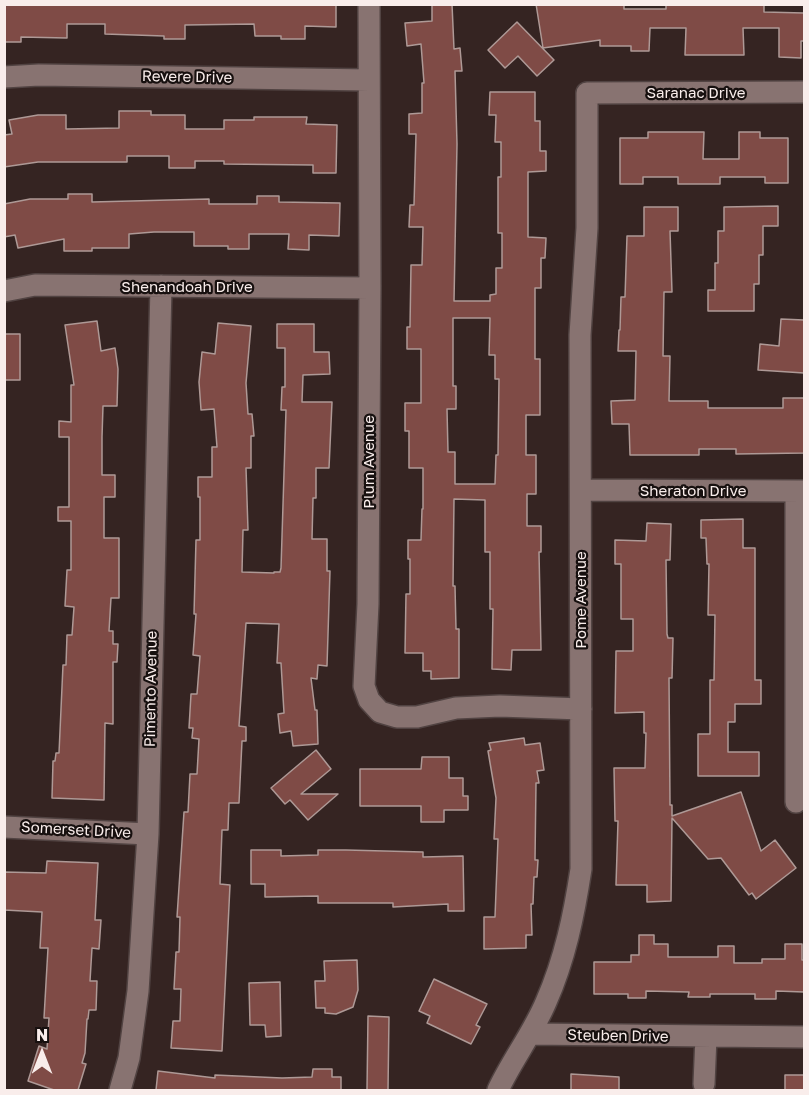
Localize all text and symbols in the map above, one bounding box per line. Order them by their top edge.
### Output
street label: Revere Drive [142,67,232,87]
street label: Saranac Drive [646,84,746,102]
street label: Shenandoah Drive [121,278,253,296]
street label: Plum Avenue [360,415,378,509]
street label: Sheraton Drive [640,482,746,500]
street label: Pome Avenue [572,551,590,649]
street label: Pimento Avenue [141,631,161,747]
street label: Somerset Drive [21,818,131,842]
north arrow [12,1023,72,1083]
text: N [36,1025,48,1045]
street label: Steuben Drive [567,1026,669,1046]

